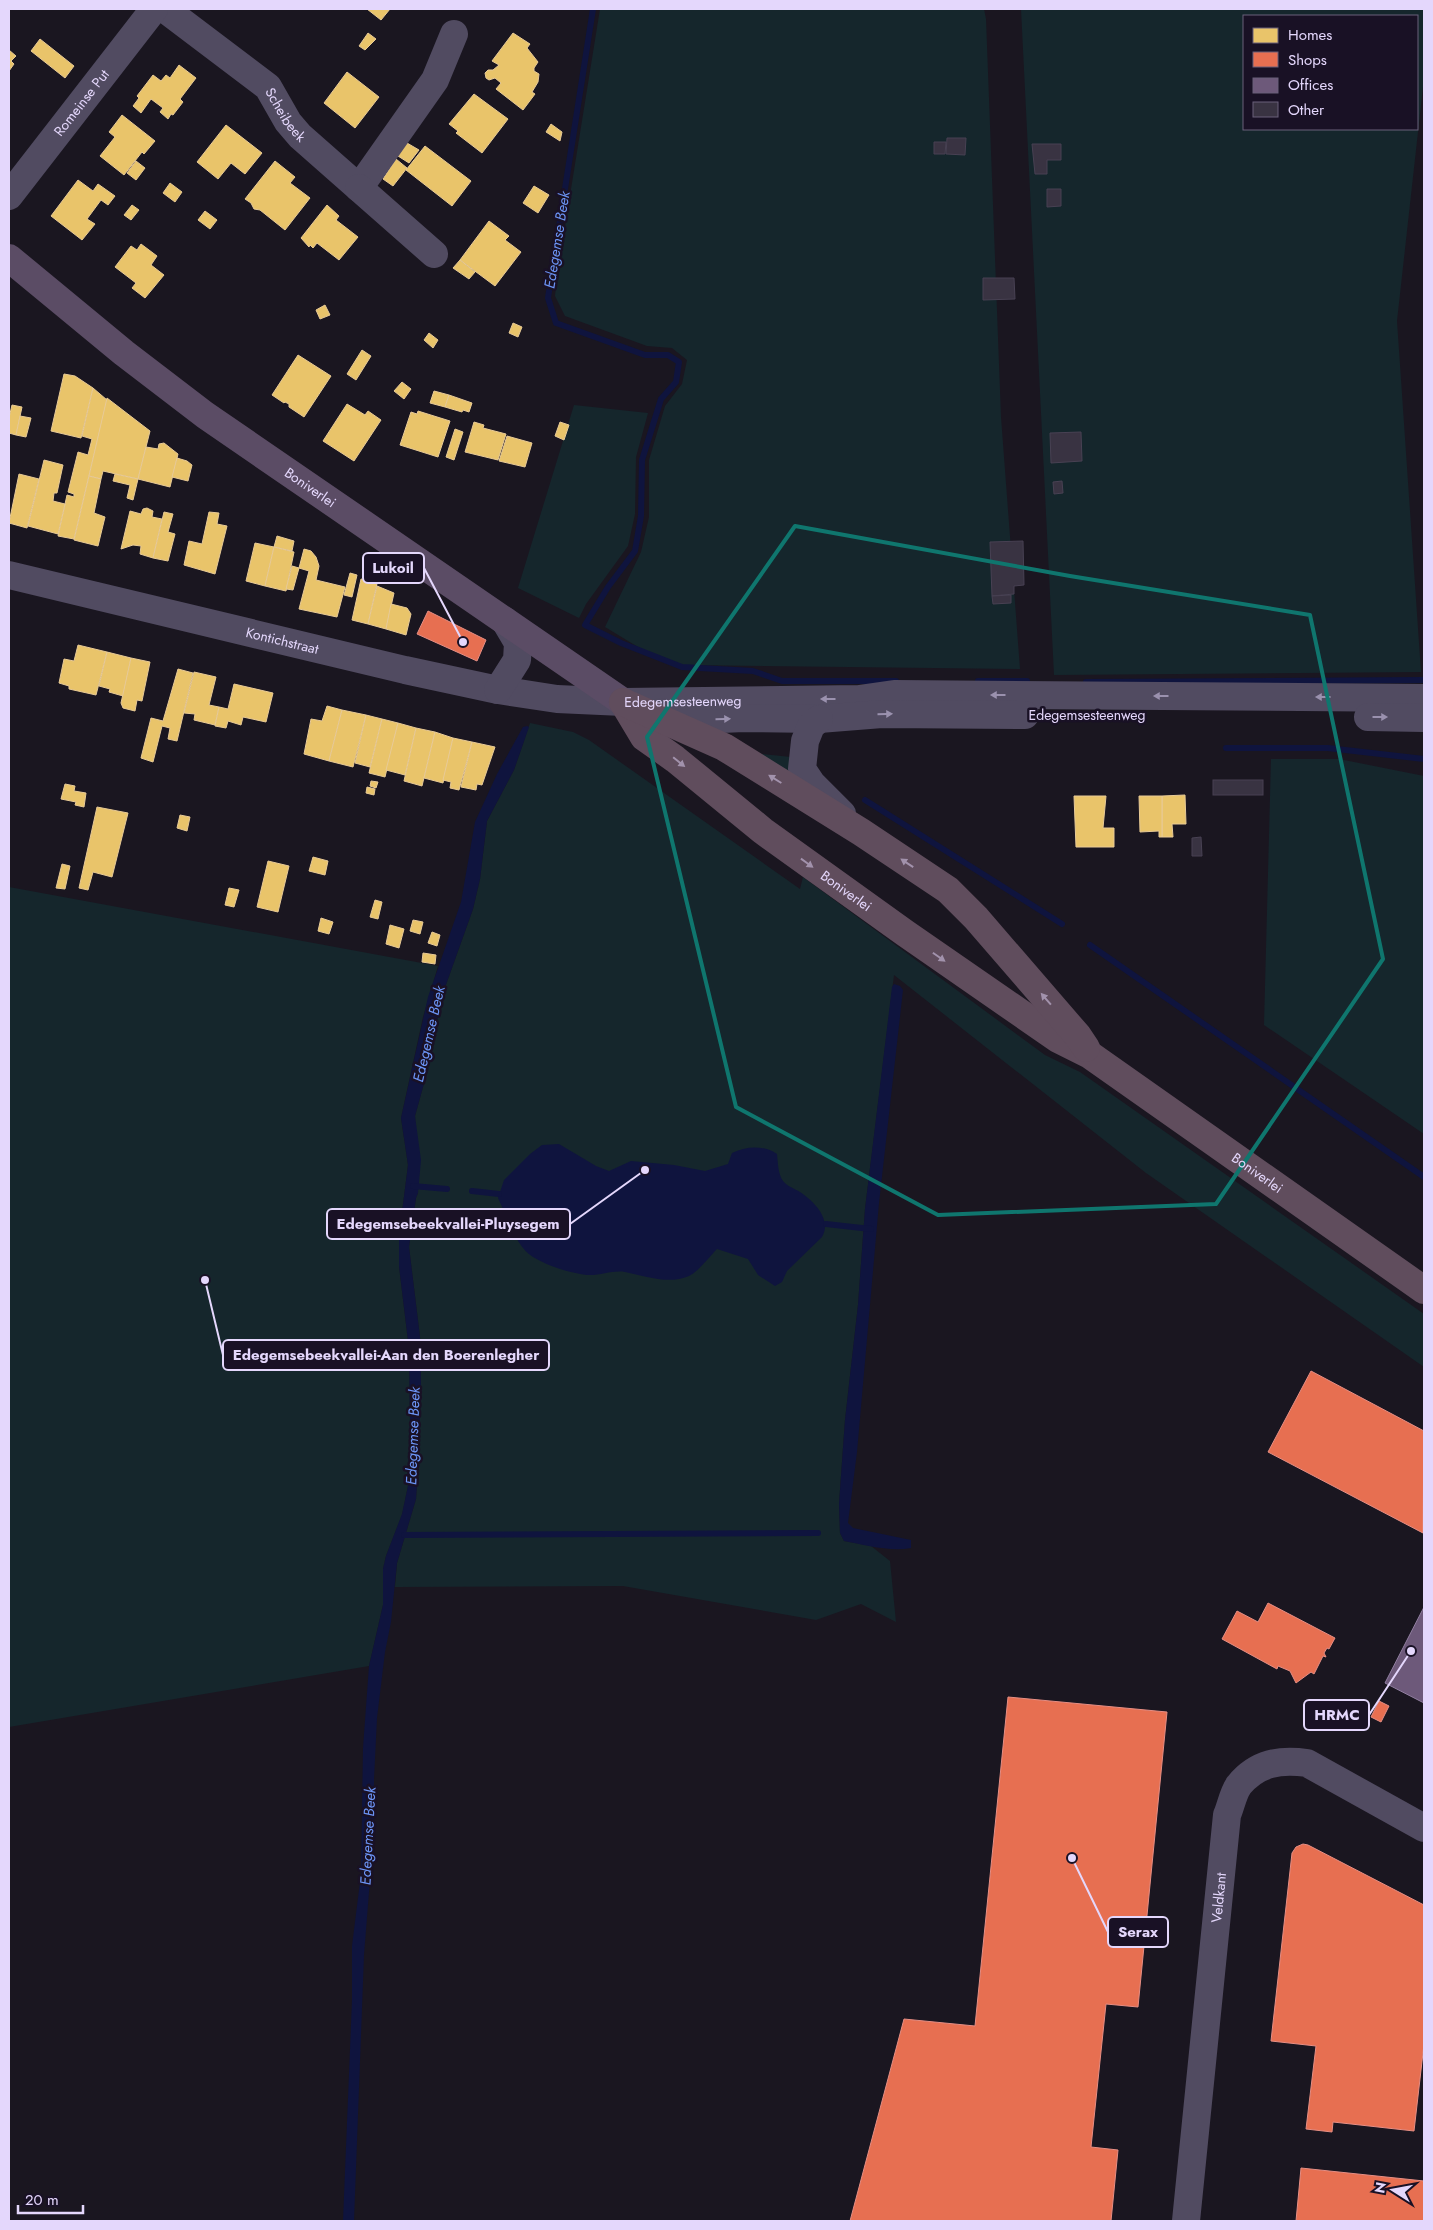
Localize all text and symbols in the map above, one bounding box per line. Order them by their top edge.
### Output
legend [1243,15,1418,130]
text: Homes [1288,24,1332,46]
text: Shops [1288,49,1327,71]
street label: Romeinse Put [49,65,114,140]
text: Offices [1288,74,1333,96]
street label: Scheibeek [260,84,311,147]
text: Other [1288,99,1325,121]
water label: Edegemse Beek [538,189,576,290]
street label: Boniverlei [281,463,340,512]
callout: Lukoil [363,553,424,583]
text: Lukoil [372,557,414,579]
street label: Kontichstraat [244,622,321,659]
street label: Edegemsesteenweg [624,690,742,712]
one-way arrow [990,691,1006,699]
one-way arrow [1152,692,1168,700]
one-way arrow [1315,693,1331,701]
one-way arrow [819,695,835,703]
street label: Edegemsesteenweg [1028,705,1146,725]
one-way arrow [878,710,894,718]
one-way arrow [1373,713,1389,721]
one-way arrow [715,715,731,723]
one-way arrow [672,757,685,768]
one-way arrow [769,774,782,784]
one-way arrow [800,858,814,868]
one-way arrow [900,858,914,868]
street label: Boniverlei [817,866,876,916]
one-way arrow [933,952,946,962]
water label: Edegemse Beek [407,983,451,1084]
one-way arrow [1040,994,1052,1006]
street label: Boniverlei [1228,1148,1287,1198]
callout: Edegemsebeekvallei-Pluysegem [327,1209,570,1239]
text: Edegemsebeekvallei-Pluysegem [336,1213,560,1235]
callout: Edegemsebeekvallei-Aan den Boerenlegher [223,1340,549,1370]
text: Edegemsebeekvallei-Aan den Boerenlegher [233,1344,540,1366]
water label: Edegemse Beek [400,1386,426,1486]
callout: HRMC [1304,1700,1369,1730]
text: HRMC [1314,1704,1360,1726]
water label: Edegemse Beek [354,1786,382,1886]
street label: Veldkant [1206,1871,1231,1924]
callout: Serax [1108,1917,1168,1947]
text: Serax [1118,1921,1158,1943]
north arrow [1368,2165,1418,2215]
text: N [1369,2180,1391,2195]
scale bar [18,2182,82,2214]
text: 20 m [25,2189,59,2211]

